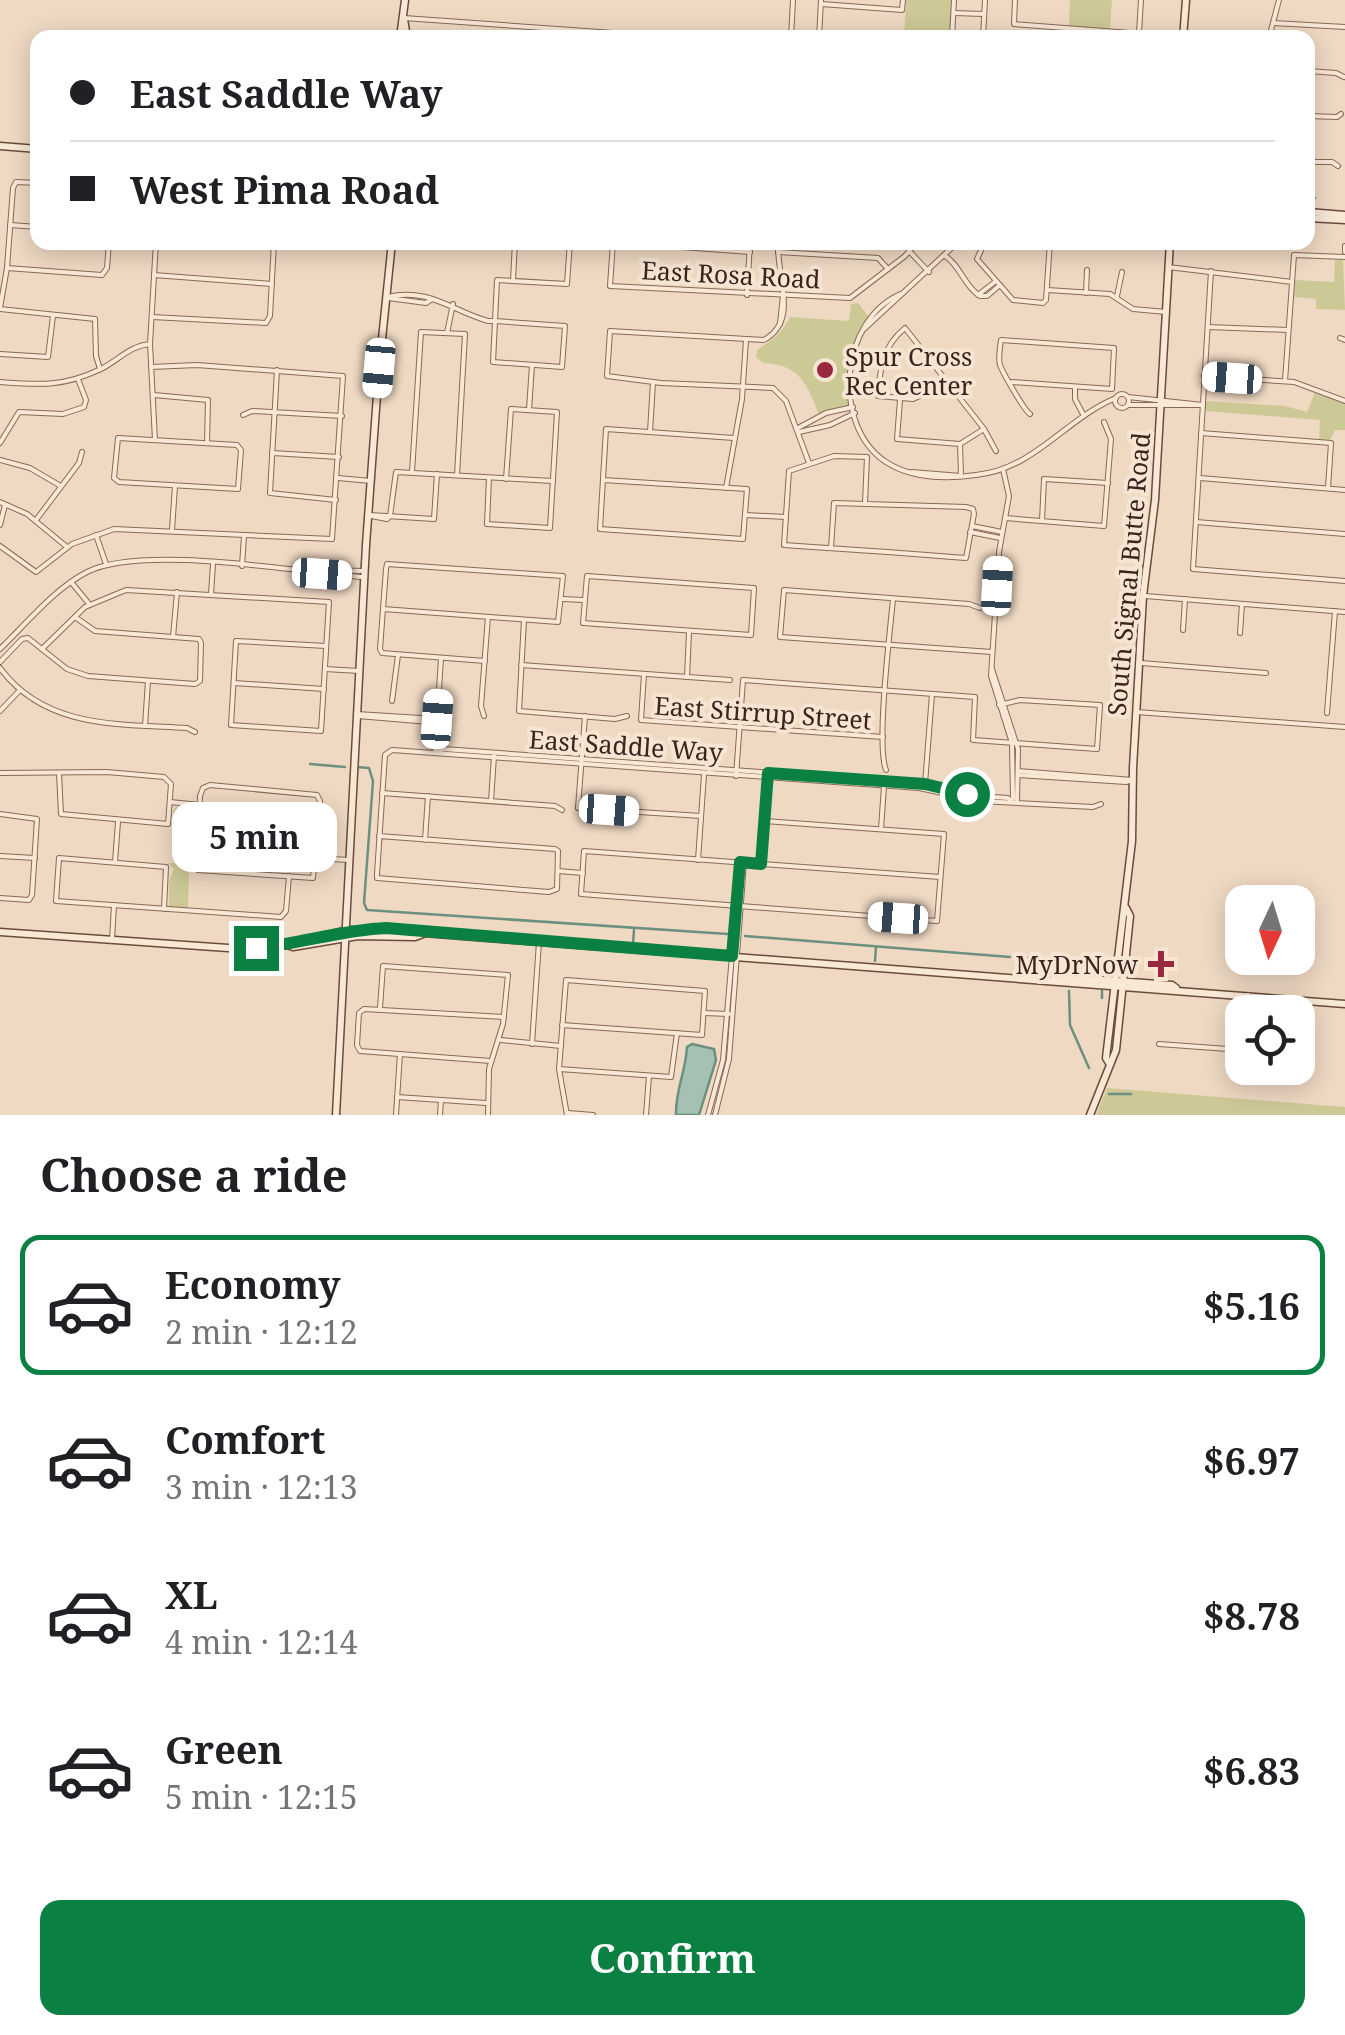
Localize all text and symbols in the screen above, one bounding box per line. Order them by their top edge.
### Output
text: East Saddle Way [130,67,442,119]
text: West Pima Road [130,163,439,215]
street label: East Rosa Road [641,252,821,296]
car [361,337,397,399]
place label: Spur Cross Rec Center [845,339,973,402]
marker: Spur Cross Rec Center [814,359,836,381]
car [1201,361,1263,395]
street label: South Signal Butte Road [1099,431,1157,717]
car [980,555,1014,617]
car [291,557,353,591]
street label: East Stirrup Street [653,687,873,737]
car [420,688,454,750]
street label: East Saddle Way [528,721,725,769]
route start [945,772,990,817]
car [578,793,640,827]
callout: 5 min [174,803,338,873]
text: 5 min [209,815,300,858]
north arrow [1225,885,1315,975]
map controls [1225,885,1315,1085]
car [867,901,929,935]
route end [234,926,279,971]
place label: MyDrNow [1015,947,1138,981]
marker: MyDrNow [1148,951,1174,977]
button: locate [1225,995,1315,1085]
text: Choose a ride [40,1144,348,1205]
text: Economy [165,1258,341,1310]
icon: car [45,1260,135,1350]
text: $5.16 [1203,1279,1300,1331]
text: 2 min · 12:12 [165,1310,358,1353]
text: Comfort [165,1413,325,1465]
icon: car [45,1415,135,1505]
text: $6.97 [1203,1434,1300,1486]
text: 3 min · 12:13 [165,1465,358,1508]
text: XL [165,1568,218,1620]
icon: car [45,1570,135,1660]
text: $8.78 [1203,1589,1300,1641]
text: 4 min · 12:14 [165,1620,358,1663]
text: Green [165,1723,283,1775]
icon: car [45,1725,135,1815]
text: $6.83 [1203,1744,1300,1796]
text: 5 min · 12:15 [165,1775,358,1818]
button: Confirm [40,1900,1305,2015]

